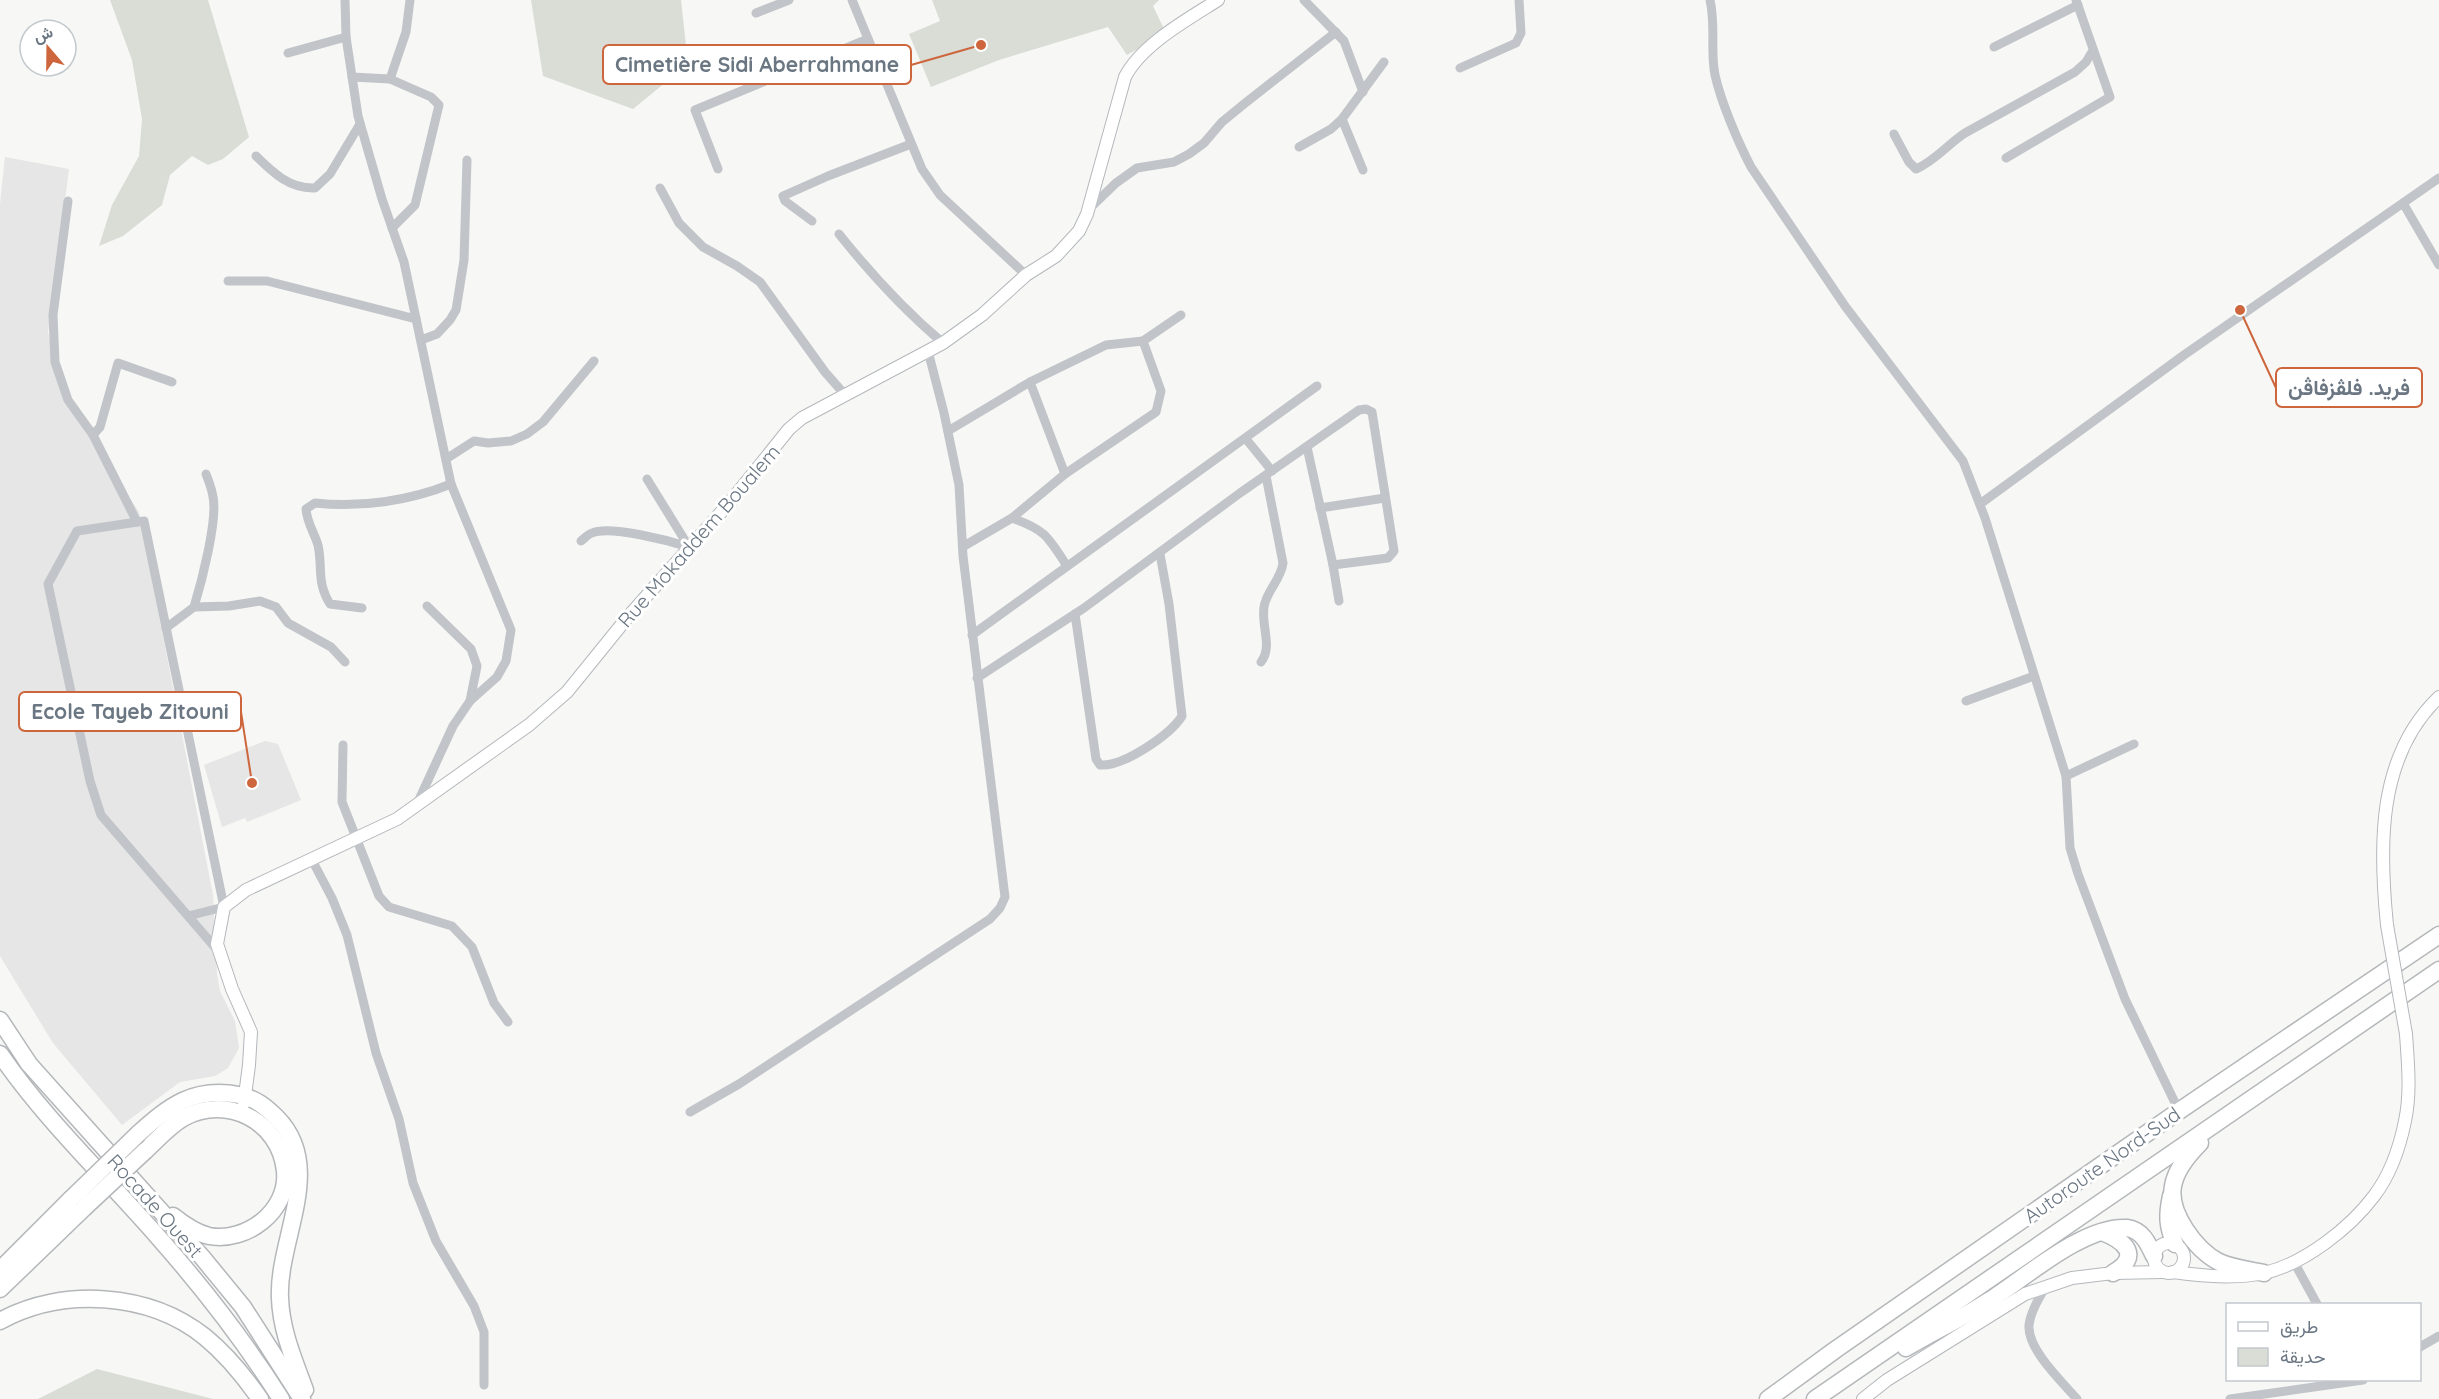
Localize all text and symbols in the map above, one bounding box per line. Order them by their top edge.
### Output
north arrow [18,18,78,78]
text: ش [30,21,55,47]
callout: Cimetière Sidi Aberrahmane [603,45,911,84]
text: Cimetière Sidi Aberrahmane [615,51,899,77]
callout: فريد. فلڤزفاڤن [2276,368,2422,407]
text: فريد. فلڤزفاڤن [2288,374,2410,401]
street label: Rue Mokaddem Boualem [612,439,785,632]
callout: Ecole Tayeb Zitouni [19,692,241,731]
text: Ecole Tayeb Zitouni [31,698,229,724]
street label: Autoroute Nord-Sud [2019,1101,2185,1228]
street label: Rocade Ouest [102,1149,209,1263]
legend [2226,1303,2421,1381]
text: طريق [2280,1315,2318,1338]
text: حديقة [2280,1345,2326,1368]

